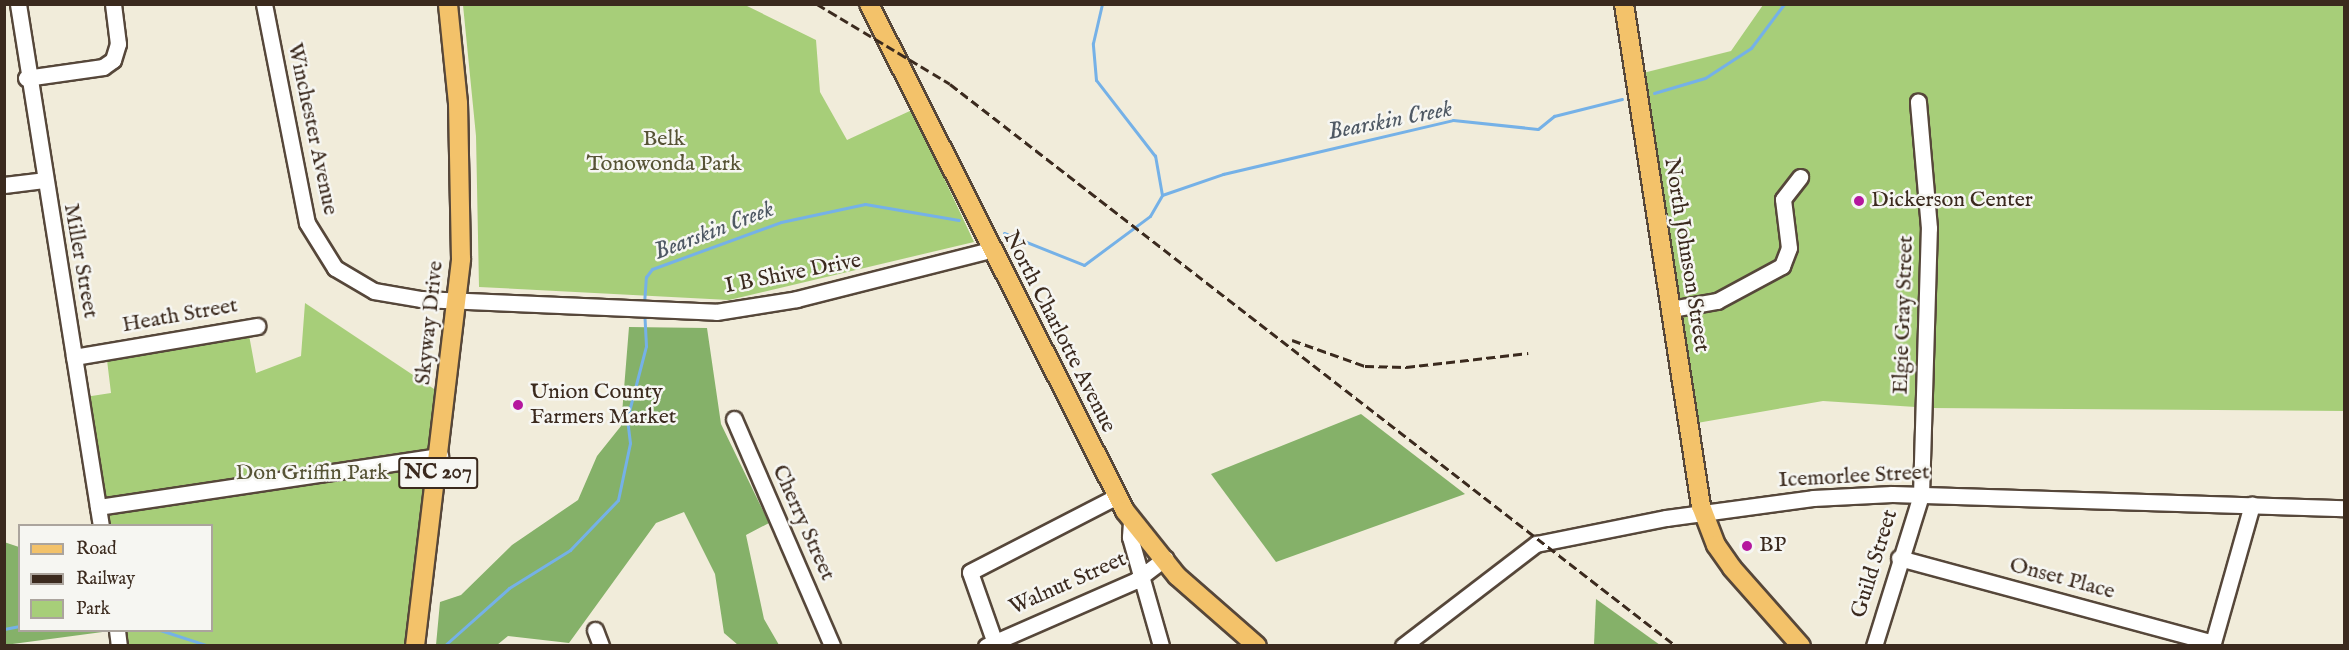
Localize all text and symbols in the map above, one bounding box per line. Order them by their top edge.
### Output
street label: Winchester Avenue [281,41,343,217]
water label: Bearskin Creek [1325,95,1455,147]
park label: Belk Tonowonda Park [587,126,741,178]
street label: North Johnson Street [1658,156,1714,354]
place label: Dickerson Center [1871,188,2033,214]
marker: Dickerson Center [1852,194,1866,208]
water label: Bearskin Creek [650,195,778,267]
street label: Miller Street [57,202,103,320]
street label: North Charlotte Avenue [997,227,1121,437]
street label: Elgie Gray Street [1888,235,1920,395]
street label: I B Shive Drive [723,248,863,300]
street label: Skyway Drive [410,260,450,386]
street label: Heath Street [120,293,240,339]
place label: Union County Farmers Market [530,379,676,430]
marker: Union County Farmers Market [511,398,525,412]
road number: NC 207 [398,455,478,491]
street label: Icemorlee Street [1778,460,1930,494]
park label: Don Griffin Park [236,461,388,487]
street label: Cherry Street [766,461,840,585]
street label: Guild Street [1846,507,1904,621]
legend [18,524,213,632]
place label: BP [1759,533,1786,559]
text: Road [76,538,117,561]
marker: BP [1740,539,1754,553]
street label: Walnut Street [1005,546,1131,622]
street label: Onset Place [2006,552,2118,606]
text: Railway [76,568,135,591]
text: Park [76,598,110,621]

